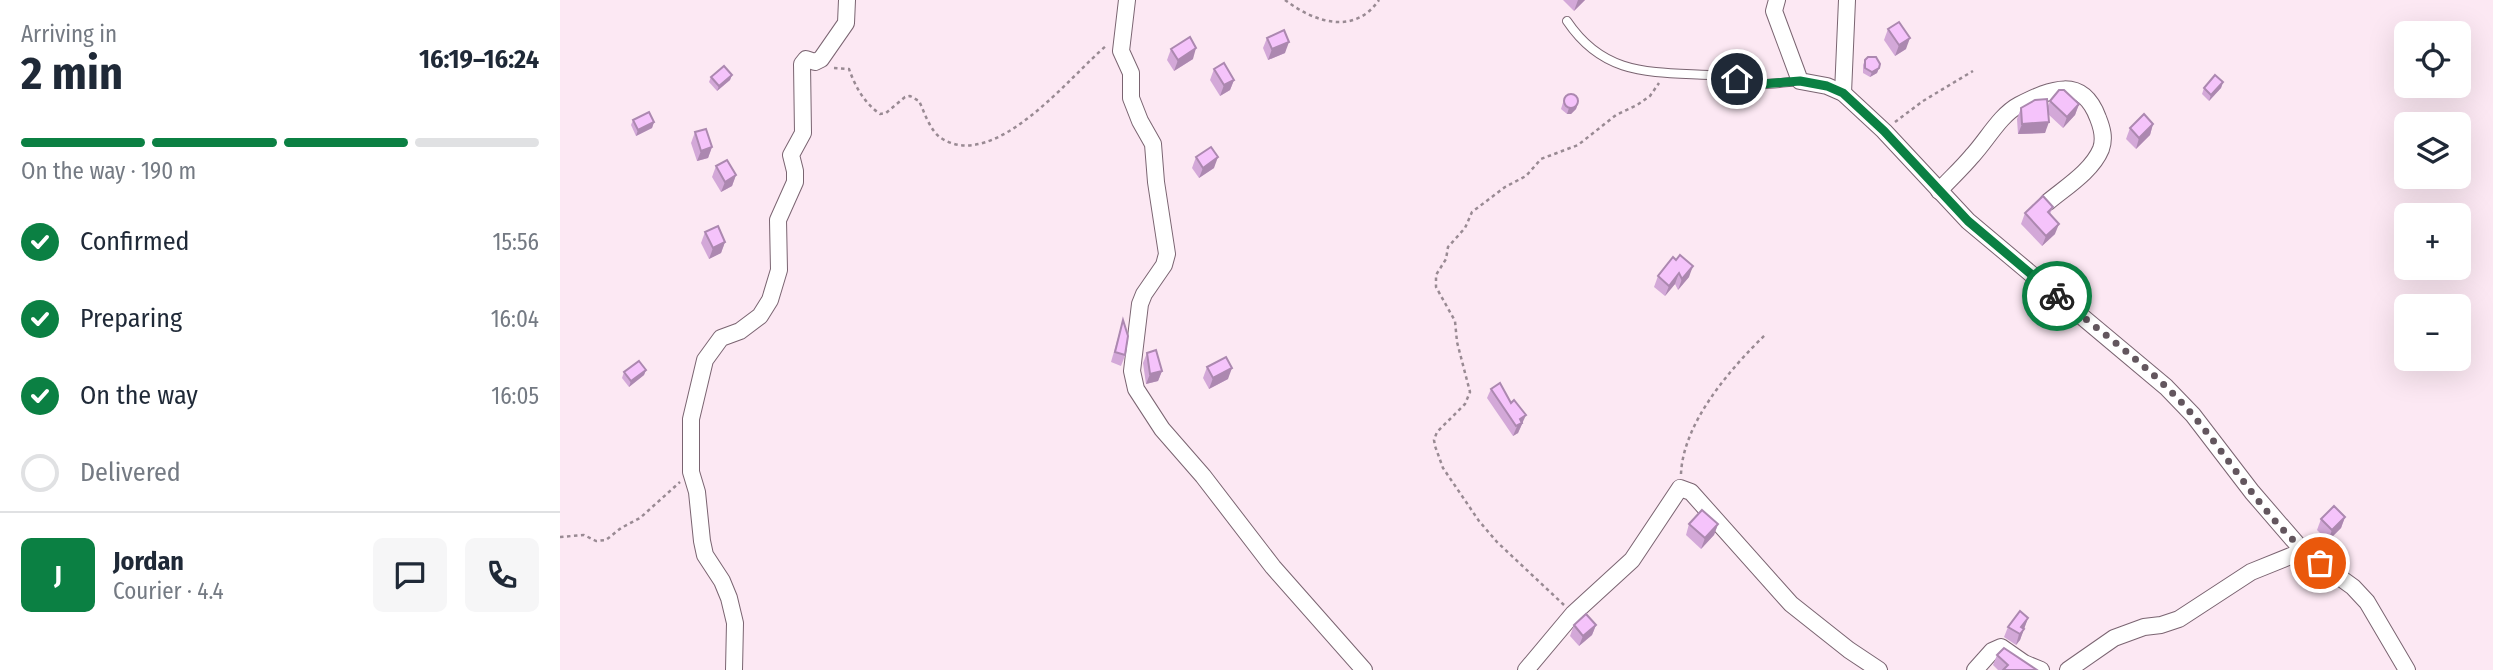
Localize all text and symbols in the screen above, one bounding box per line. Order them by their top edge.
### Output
text: Arriving in [21,20,117,48]
map controls [2394,21,2471,371]
button: locate [2394,21,2471,98]
text: 16:19–16:24 [419,44,539,75]
text: 2 min [21,46,123,101]
pin [1707,49,1767,109]
icon: home [1718,60,1756,98]
button: layers [2394,112,2471,189]
text: On the way · 190 m [21,157,196,185]
button: + [2394,203,2471,280]
icon: check [21,223,59,261]
text: Confirmed [80,226,190,257]
text: 15:56 [493,228,539,256]
courier [2022,261,2092,331]
icon: bike [2038,277,2076,315]
button: − [2394,294,2471,371]
icon: check [21,300,59,338]
text: Preparing [80,303,182,334]
text: 16:04 [491,305,539,333]
icon: check [21,377,59,415]
text: On the way [80,380,198,411]
text: 16:05 [491,382,539,410]
text: Delivered [80,457,181,488]
pin [2290,533,2350,593]
button: chat [373,538,447,612]
button: phone [465,538,539,612]
icon: bag [2301,544,2339,582]
text: Jordan [113,546,184,577]
text: J [54,560,62,591]
text: Courier · 4.4 [113,577,224,605]

